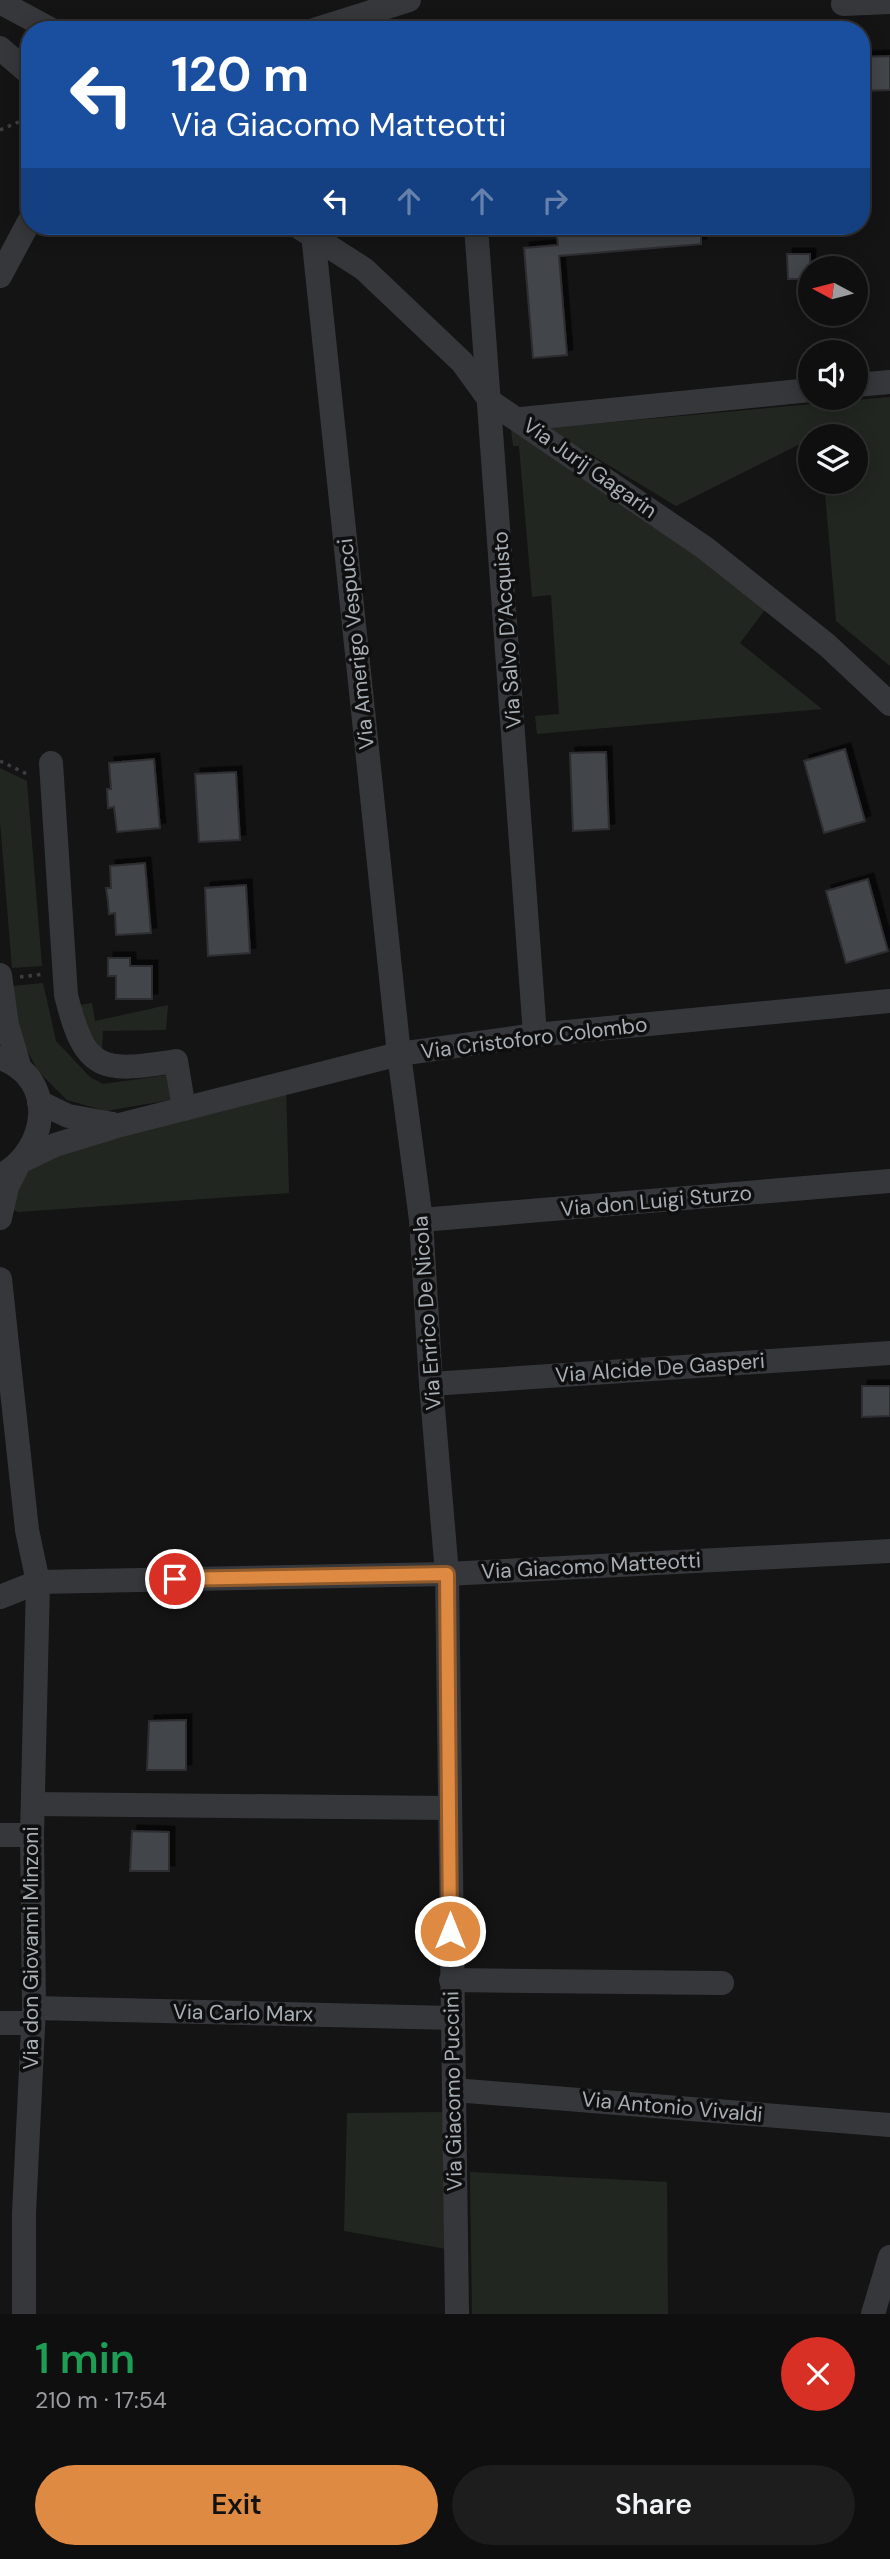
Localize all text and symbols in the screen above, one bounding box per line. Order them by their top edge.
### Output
text: 120 m [171,42,309,106]
icon: left [56,49,147,140]
text: Via Giacomo Matteotti [171,104,506,146]
icon: left [317,182,355,220]
icon: ahead [390,182,428,220]
icon: ahead [463,182,501,220]
icon: right [536,182,574,220]
north arrow [798,256,868,326]
map controls [798,256,868,494]
button: sound [798,340,868,410]
street label: Via Jurij Gagarin [517,411,663,525]
button: layers [798,424,868,494]
street label: Via Salvo D’Acquisto [486,530,528,730]
street label: Via Amerigo Vespucci [331,537,381,751]
street label: Via Cristoforo Colombo [419,1010,649,1066]
street label: Via don Luigi Sturzo [559,1179,753,1223]
street label: Via Enrico De Nicola [406,1215,448,1411]
street label: Via Alcide De Gasperi [554,1347,766,1389]
street label: Via Giacomo Matteotti [480,1546,702,1586]
pin [145,1549,205,1609]
icon: arrive [156,1560,194,1598]
street label: Via don Giovanni Minzoni [17,1827,45,2069]
position arrow [413,1894,487,1968]
street label: Via Giacomo Puccini [437,1991,469,2191]
street label: Via Carlo Marx [173,1998,313,2028]
street label: Via Antonio Vivaldi [580,2085,764,2129]
text: 1 min [35,2331,135,2386]
button: close [781,2337,855,2411]
text: 210 m · 17:54 [35,2385,167,2415]
button: Exit [35,2465,438,2545]
button: Share [452,2465,855,2545]

